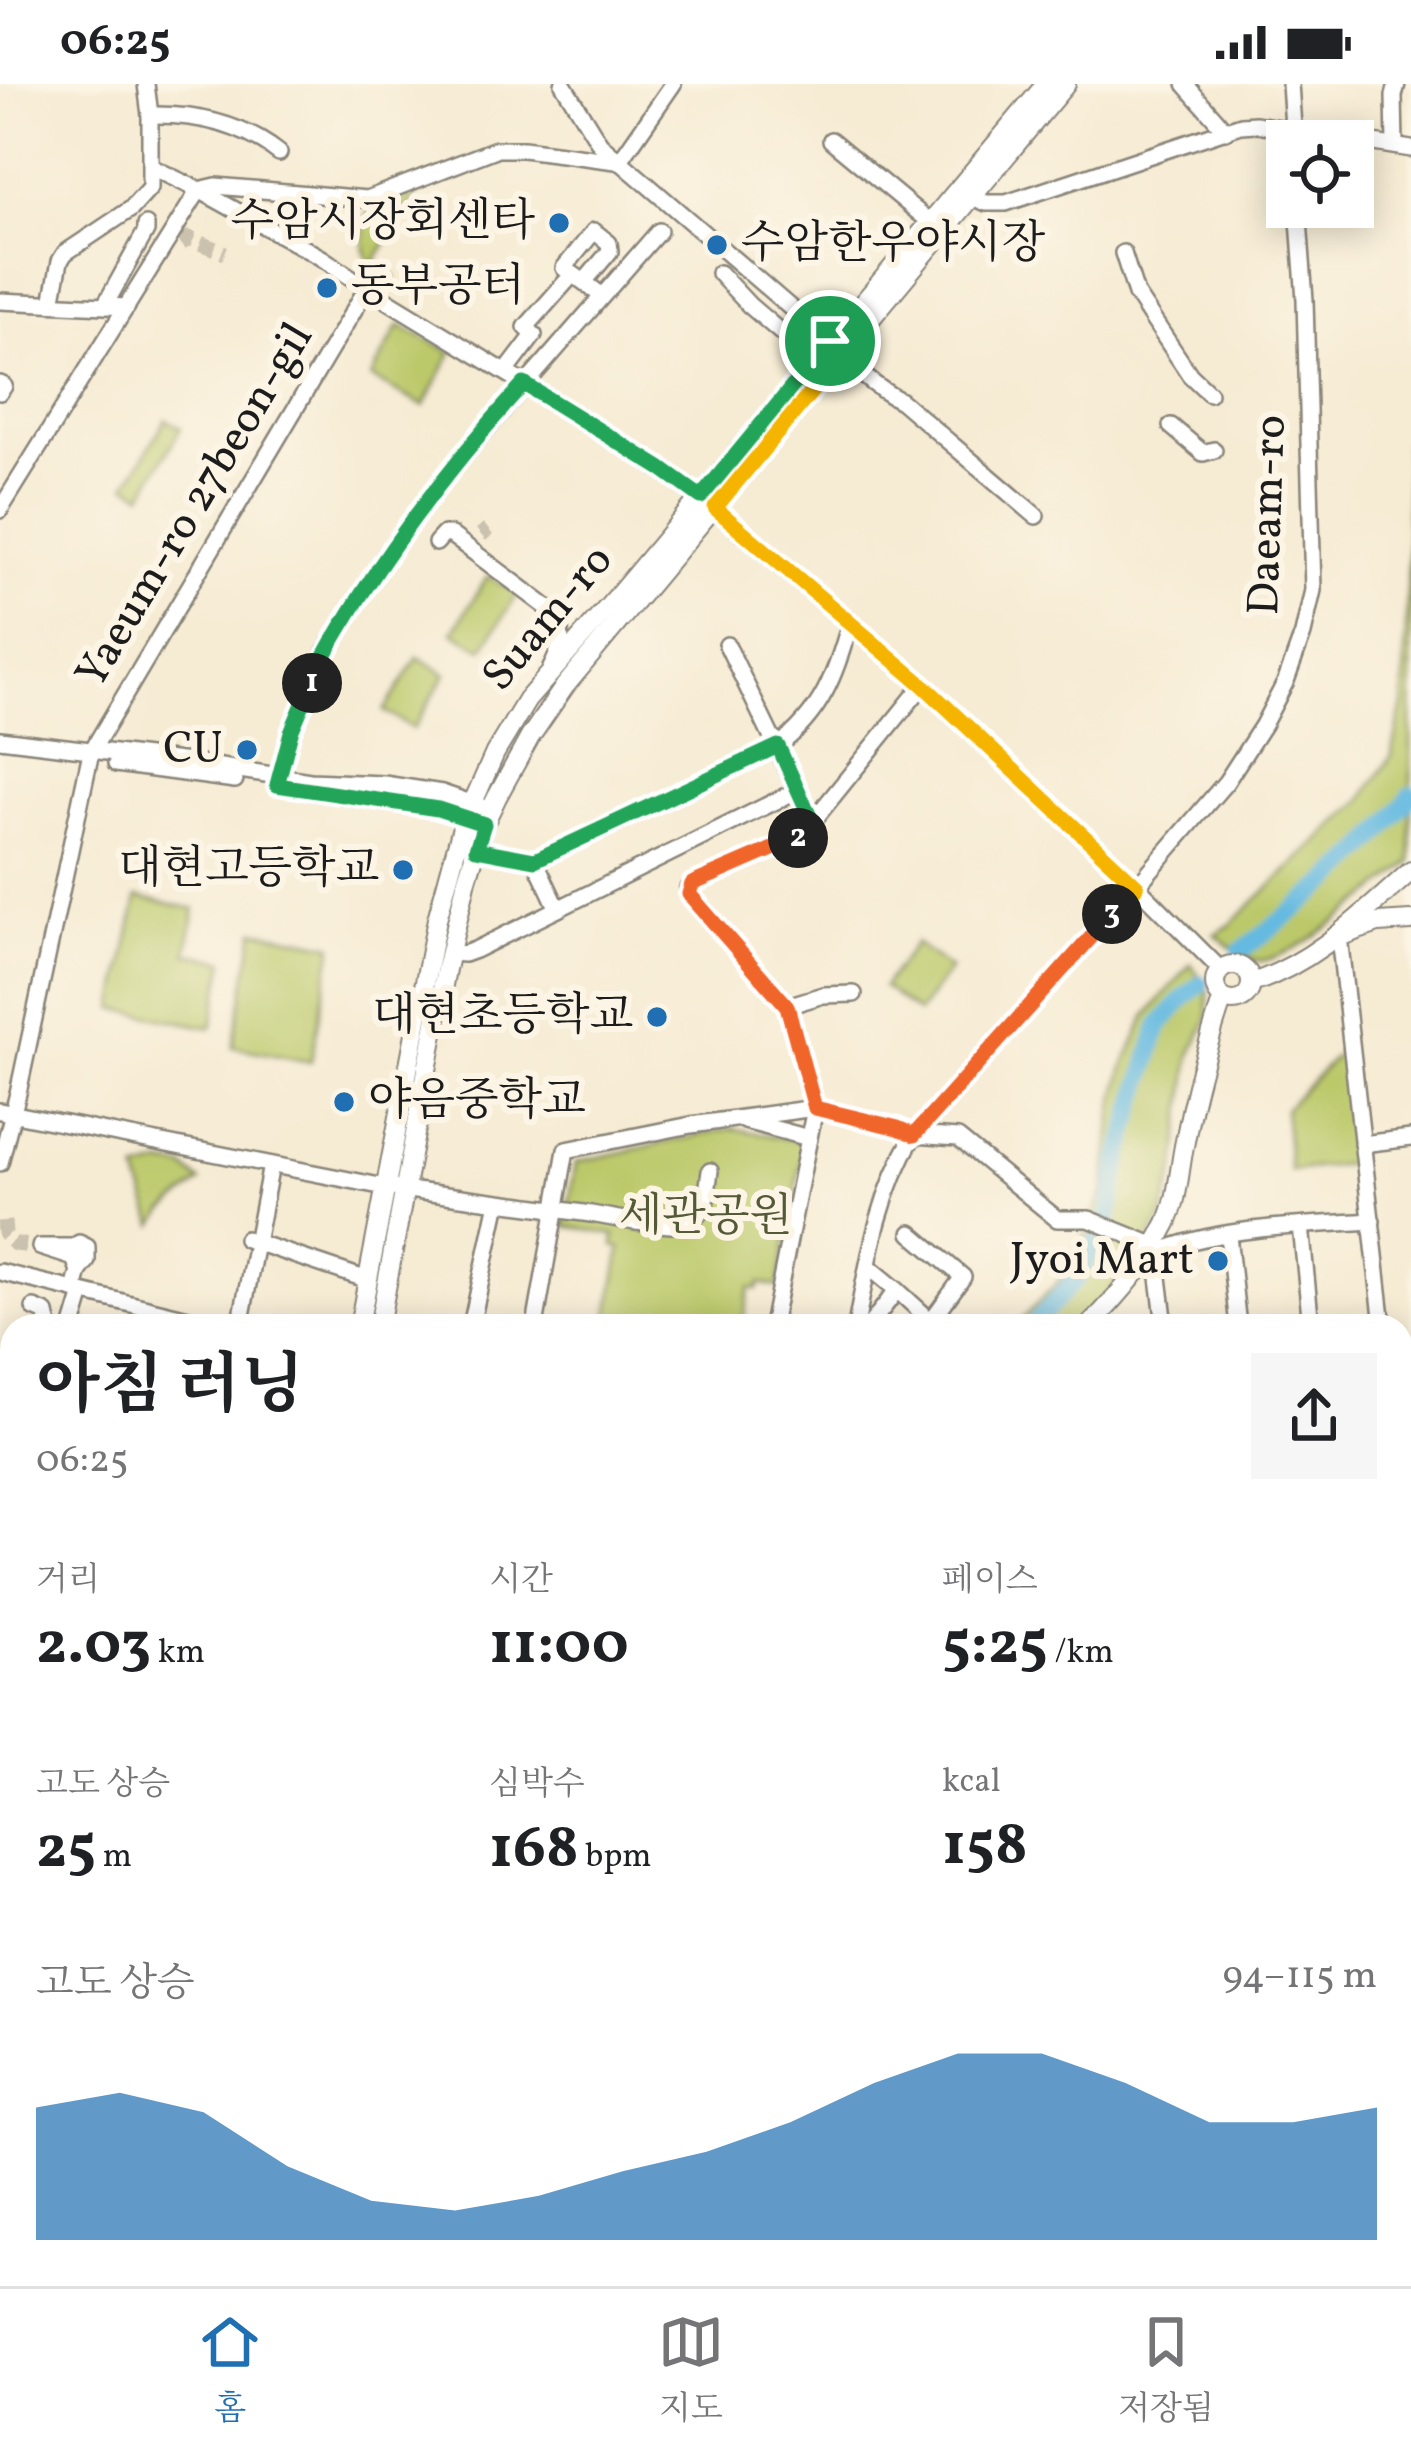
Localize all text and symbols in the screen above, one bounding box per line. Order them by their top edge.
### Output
text: 06:25 [60,11,171,74]
map controls [1266,120,1374,228]
button: locate [1266,120,1374,228]
place label: 수암시장회센타 [231,192,536,255]
marker: 수암시장회센타 [546,210,572,236]
place label: 수암한우야시장 [741,214,1046,277]
marker: 수암한우야시장 [704,232,730,258]
place label: 동부공터 [351,257,525,320]
marker: 동부공터 [314,275,340,301]
pin [779,290,881,392]
icon: arrive [797,308,863,374]
street label: Yaeum-ro 27beon-gil [62,312,330,700]
street label: Daeam-ro [1234,414,1304,616]
street label: Suam-ro [469,532,629,706]
pin: 1 [282,653,342,713]
text: 1 [305,660,319,706]
place label: CU [163,719,223,782]
marker: CU [234,737,260,763]
pin: 2 [768,808,828,868]
text: 2 [789,815,807,861]
place label: 대현고등학교 [118,839,379,902]
marker: 대현고등학교 [390,857,416,883]
pin: 3 [1082,884,1142,944]
text: 3 [1104,891,1120,937]
place label: 대현초등학교 [372,986,633,1049]
marker: 대현초등학교 [644,1004,670,1030]
place label: 야음중학교 [368,1071,585,1134]
marker: 야음중학교 [331,1089,357,1115]
park label: 세관공원 [619,1187,793,1250]
place label: Jyoi Mart [1010,1230,1194,1293]
marker: Jyoi Mart [1205,1248,1231,1274]
text: 아침 러닝 [36,1343,304,1435]
button: share [1251,1353,1377,1479]
text: 06:25 [36,1434,129,1488]
text: 거리 [36,1559,100,1605]
text: 시간 [489,1559,553,1605]
text: 페이스 [942,1559,1038,1605]
text: 2.03 [36,1605,151,1688]
text: 11:00 [489,1605,629,1688]
text: 5:25 [942,1605,1048,1688]
text: km [151,1631,205,1677]
text: /km [1048,1631,1114,1677]
text: kcal [942,1760,1001,1806]
text: 고도 상승 [36,1763,170,1809]
text: 심박수 [489,1763,585,1809]
text: 158 [942,1806,1028,1889]
text: 25 [36,1809,96,1892]
text: 168 [489,1809,579,1892]
text: m [96,1835,132,1881]
text: bpm [579,1835,652,1881]
text: 94–115 m [1223,1950,1377,2004]
text: 고도 상승 [36,1958,195,2012]
tab: 홈 [197,2309,263,2434]
tab: 지도 [658,2309,724,2434]
tab: 저장됨 [1118,2309,1214,2434]

